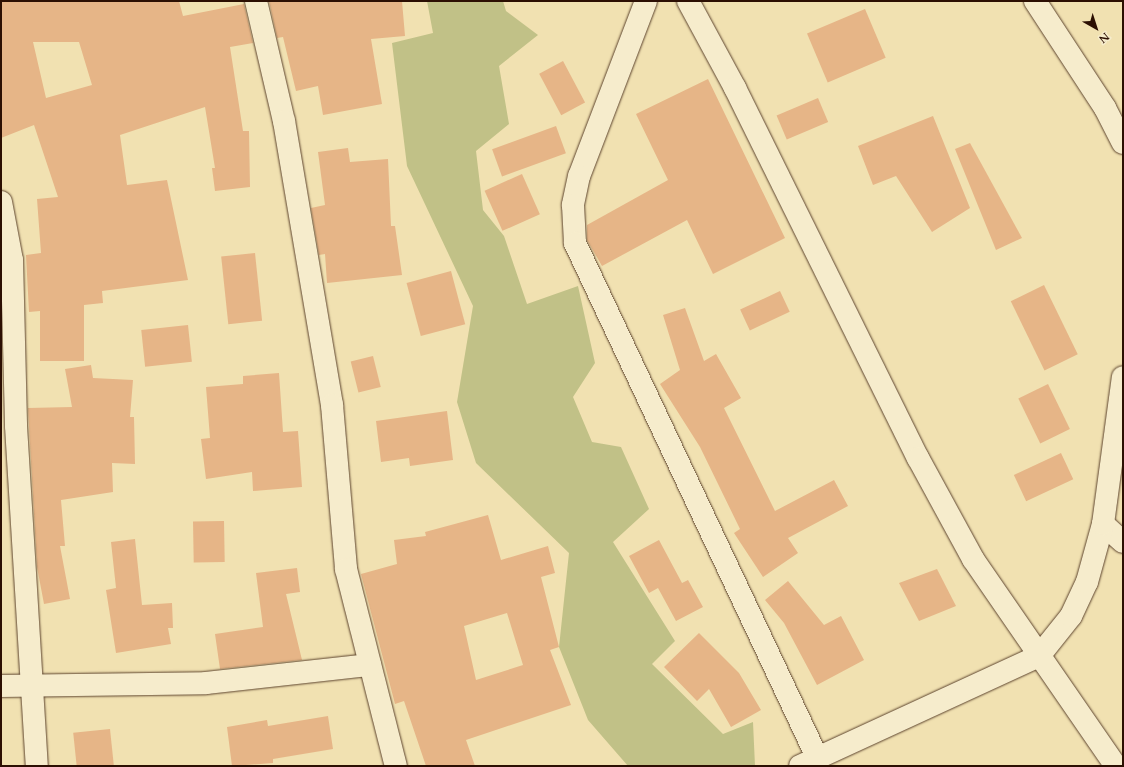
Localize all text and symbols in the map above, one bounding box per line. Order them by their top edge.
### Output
north arrow [1076,8,1116,48]
text: N [1095,29,1112,47]

